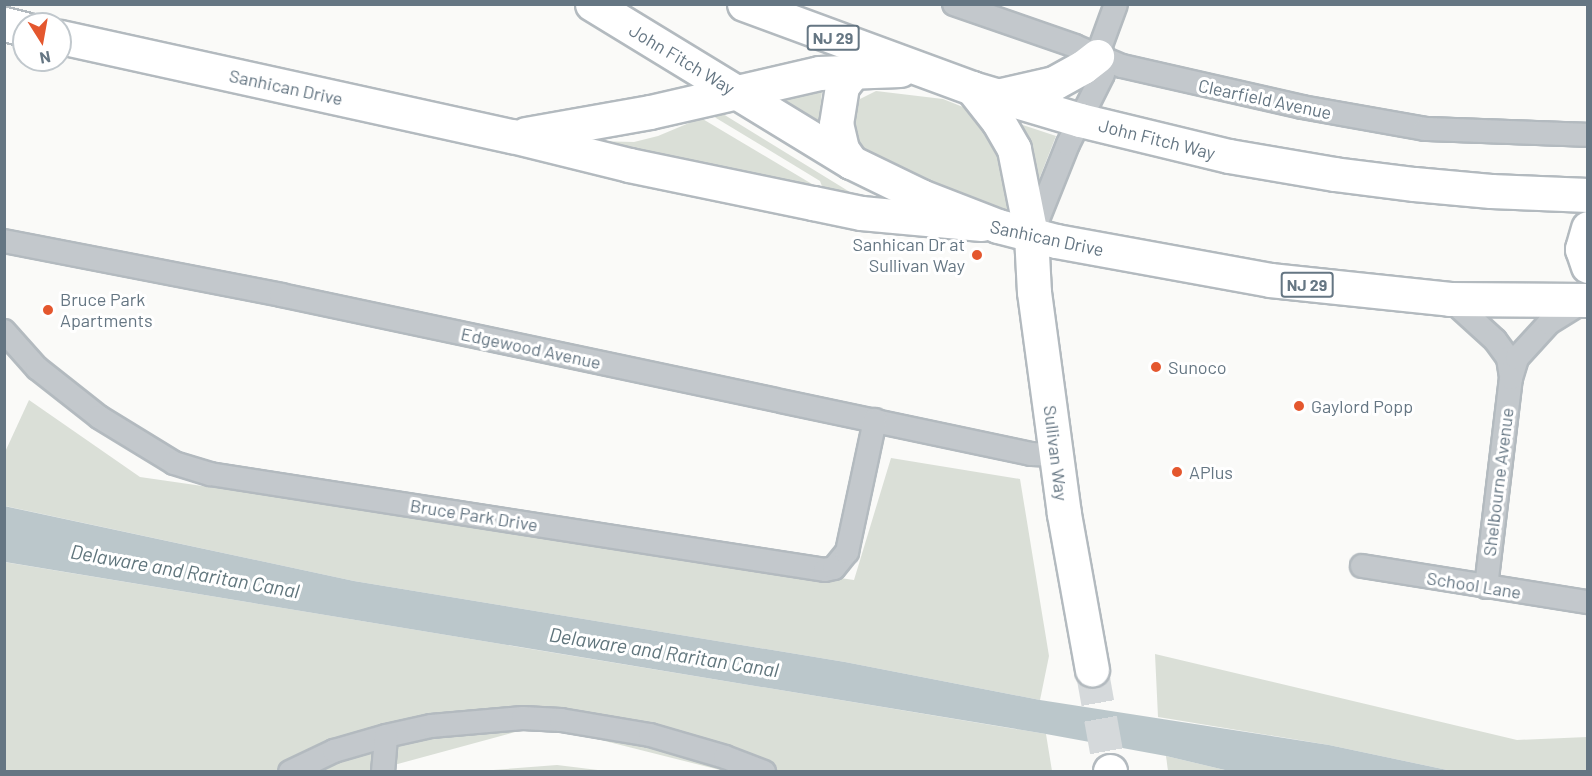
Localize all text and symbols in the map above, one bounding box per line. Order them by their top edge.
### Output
north arrow [12,12,72,72]
street label: John Fitch Way [625,19,739,99]
road number: NJ 29 [806,25,860,51]
text: N [38,48,52,69]
street label: Sanhican Drive [227,64,345,110]
street label: Clearfield Avenue [1196,74,1334,124]
street label: John Fitch Way [1097,114,1217,164]
street label: Sanhican Drive [988,215,1106,261]
place label: Sanhican Dr at Sullivan Way [853,234,965,276]
marker: Sanhican Dr at Sullivan Way [970,248,984,262]
road number: NJ 29 [1280,272,1334,298]
place label: Bruce Park Apartments [60,289,153,332]
marker: Bruce Park Apartments [41,303,55,317]
street label: Edgewood Avenue [459,323,603,373]
place label: Sunoco [1168,356,1227,378]
marker: Sunoco [1149,360,1163,374]
place label: Gaylord Popp [1311,395,1413,417]
marker: Gaylord Popp [1292,399,1306,413]
street label: Sullivan Way [1039,404,1073,502]
street label: Shelbourne Avenue [1478,406,1518,558]
place label: APlus [1189,461,1233,483]
marker: APlus [1170,465,1184,479]
street label: Bruce Park Drive [409,494,539,536]
water label: Delaware and Raritan Canal [69,539,301,603]
street label: School Lane [1425,567,1523,603]
water label: Delaware and Raritan Canal [548,622,780,682]

